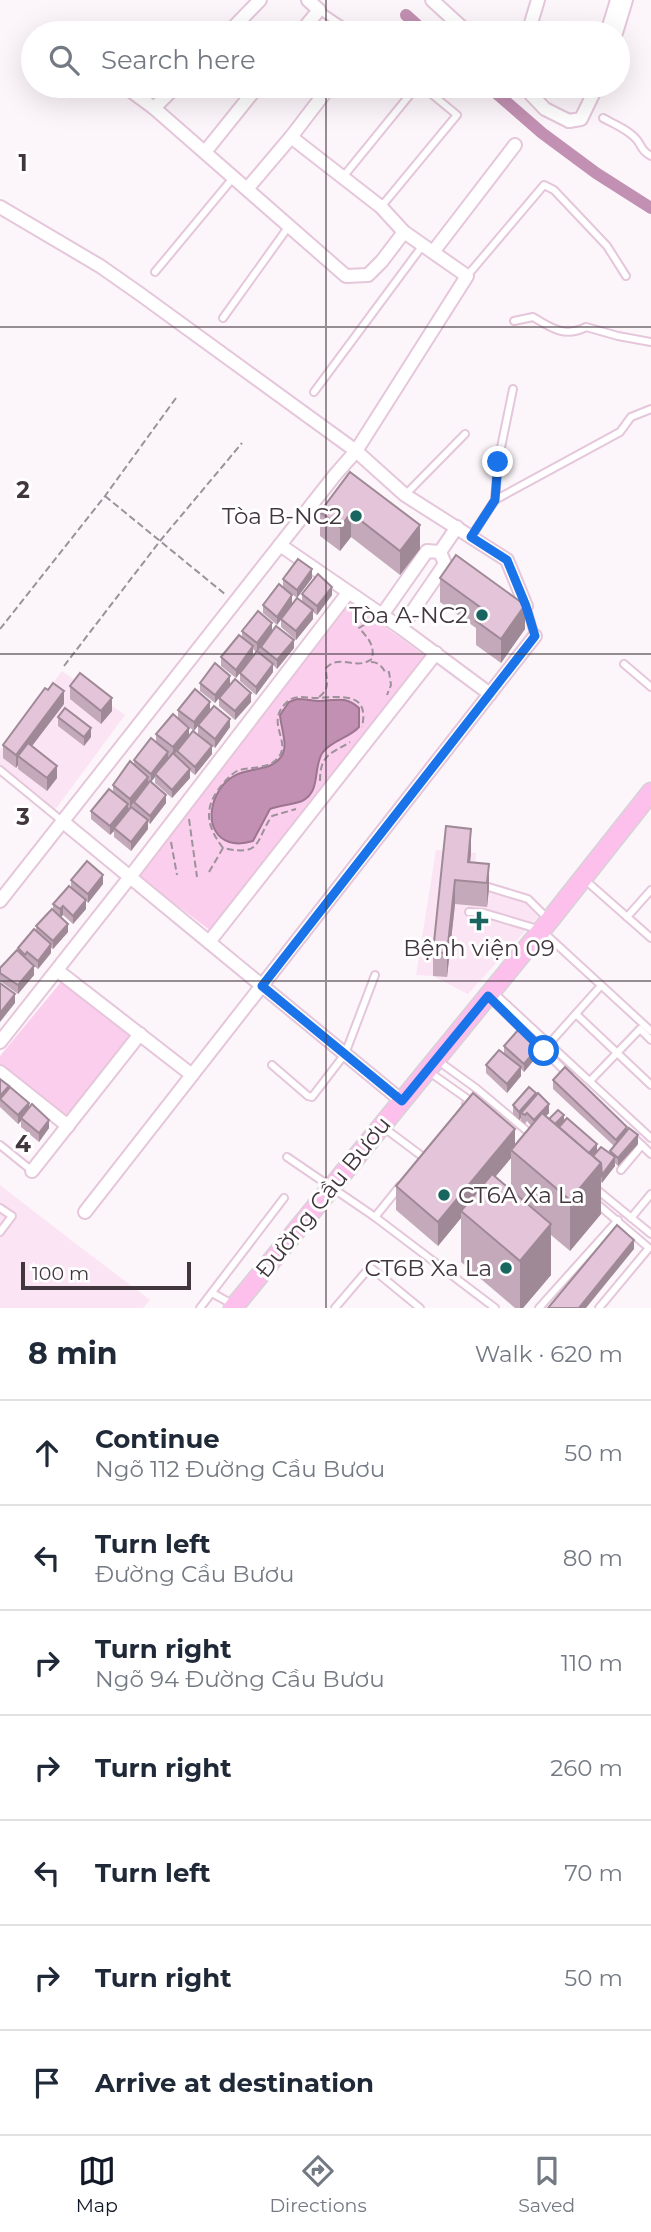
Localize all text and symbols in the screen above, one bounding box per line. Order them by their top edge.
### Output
search box [21,21,630,98]
icon: search [45,41,83,79]
text: Search here [101,44,256,76]
text: 1 [18,149,28,177]
route end [482,446,513,477]
text: 2 [16,476,30,504]
place label: Tòa B-NC2 [222,502,342,530]
marker: Tòa B-NC2 [348,508,364,524]
place label: Tòa A-NC2 [349,601,468,629]
marker: Tòa A-NC2 [474,607,490,623]
text: 3 [15,803,30,831]
marker: Bệnh viện 09 [469,911,489,931]
place label: Bệnh viện 09 [403,934,555,962]
route start [528,1035,559,1066]
street label: Đường Cầu Bươu [249,1111,397,1283]
text: 4 [15,1130,31,1158]
place label: CT6A Xa La [458,1181,585,1209]
marker: CT6A Xa La [436,1187,452,1203]
place label: CT6B Xa La [364,1254,492,1282]
scale bar [21,1259,191,1291]
marker: CT6B Xa La [498,1260,514,1276]
text: 100 m [32,1262,89,1285]
text: 8 min [28,1335,118,1372]
text: Walk · 620 m [475,1340,623,1368]
text: Continue [95,1423,220,1455]
icon: ahead [28,1434,66,1472]
text: 50 m [564,1439,623,1467]
text: Ngõ 112 Đường Cầu Bươu [95,1455,385,1483]
text: Turn left [95,1528,211,1560]
icon: left [28,1539,66,1577]
text: 80 m [563,1544,623,1572]
text: Đường Cầu Bươu [95,1560,295,1588]
text: Turn right [95,1633,231,1665]
icon: right [28,1644,66,1682]
text: 110 m [561,1649,623,1677]
text: Ngõ 94 Đường Cầu Bươu [95,1665,385,1693]
icon: right [28,1749,66,1787]
text: Turn right [95,1752,231,1784]
text: 260 m [550,1754,623,1782]
icon: left [28,1854,66,1892]
text: Turn left [95,1857,211,1889]
text: 70 m [564,1859,623,1887]
icon: right [28,1959,66,1997]
text: Turn right [95,1962,231,1994]
text: 50 m [564,1964,623,1992]
icon: arrive [28,2064,66,2102]
text: Arrive at destination [95,2067,374,2099]
tab: Map [76,2152,118,2217]
tab: Directions [269,2152,367,2217]
tab: Saved [518,2152,575,2217]

